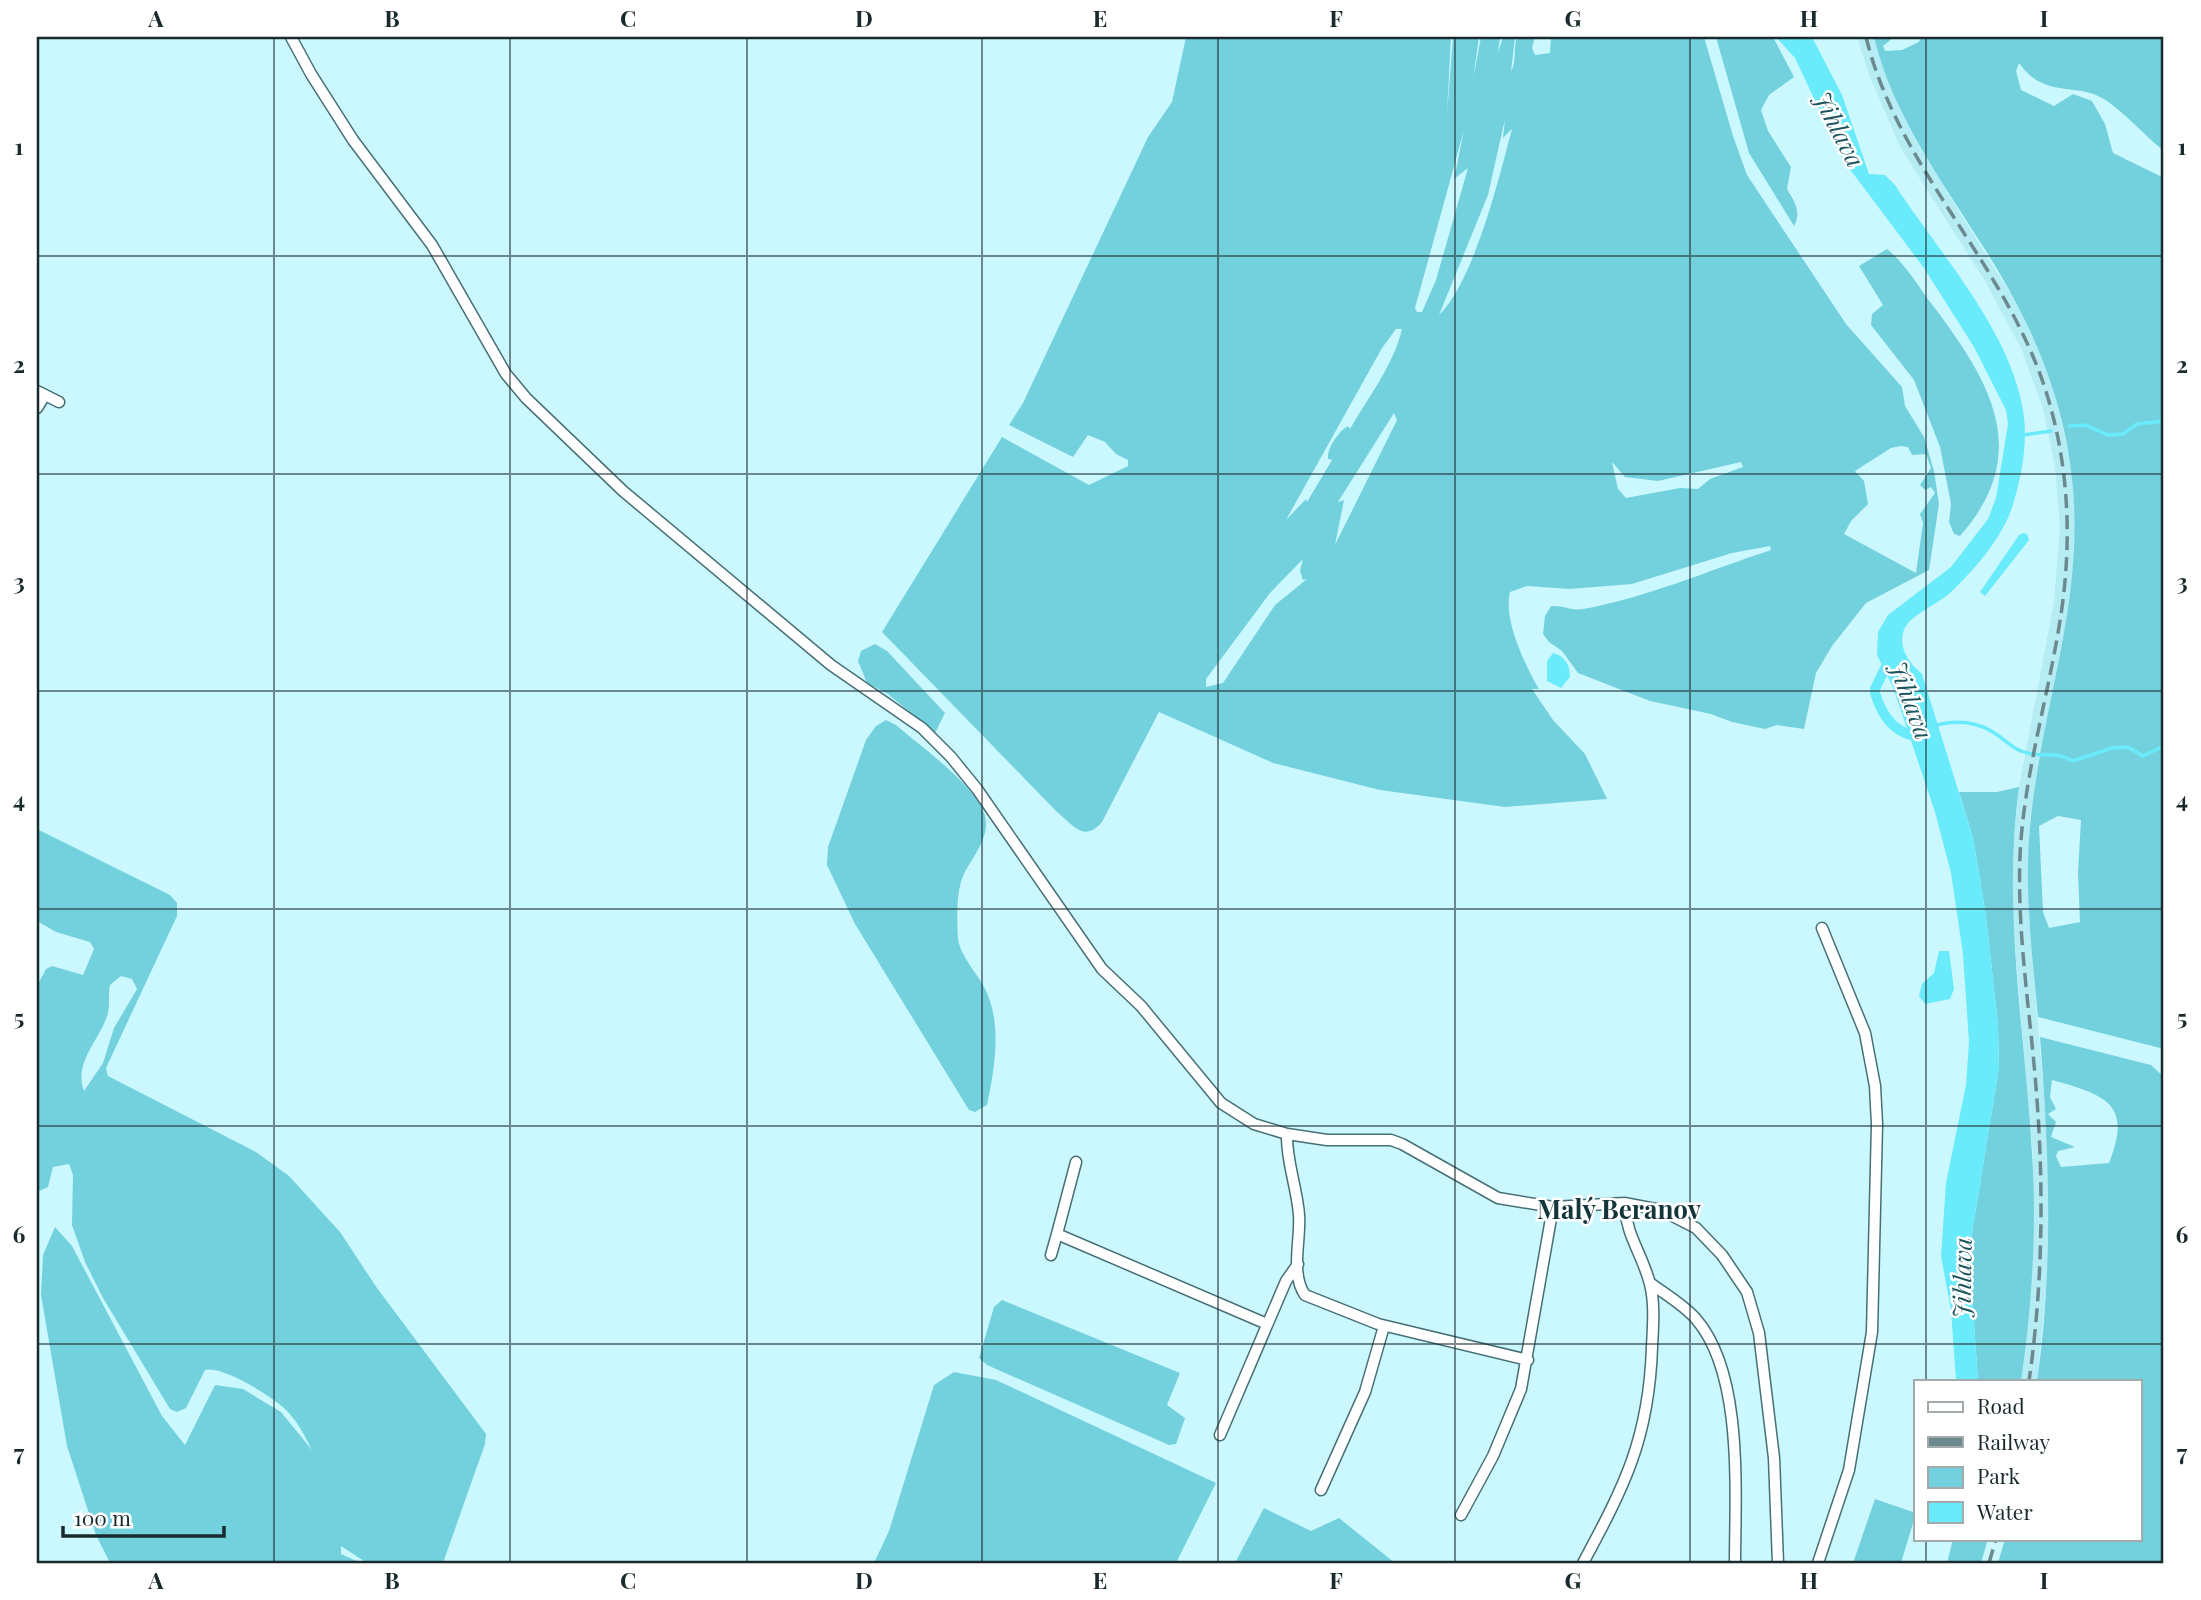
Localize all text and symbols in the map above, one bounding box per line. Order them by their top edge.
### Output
text: A [147,2,164,33]
text: B [384,2,400,33]
text: C [620,2,636,33]
text: D [855,2,873,33]
text: E [1093,2,1107,33]
text: F [1329,2,1343,33]
text: G [1565,2,1582,33]
text: H [1800,2,1818,33]
text: I [2040,2,2048,33]
water label: Jihlava [1807,86,1873,172]
text: 1 [15,130,24,161]
text: 1 [2178,130,2187,161]
text: 2 [13,348,25,379]
text: 2 [2176,348,2188,379]
text: 3 [13,565,25,596]
text: 3 [2176,565,2188,596]
water label: Jihlava [1883,657,1941,743]
text: 4 [13,783,25,814]
text: 4 [2176,783,2188,814]
text: 5 [14,1001,24,1032]
text: 5 [2177,1001,2187,1032]
district label: Malý Beranov [1537,1191,1702,1226]
text: 6 [13,1218,26,1249]
text: 6 [2176,1218,2189,1249]
water label: Jihlava [1944,1237,1978,1319]
legend [1914,1380,2142,1540]
text: Road [1977,1391,2025,1419]
text: Railway [1977,1427,2051,1455]
text: 7 [14,1436,25,1467]
text: 7 [2177,1436,2188,1467]
text: Park [1977,1461,2021,1489]
scale bar [63,1495,224,1539]
text: Water [1976,1497,2033,1525]
text: 100 m [74,1503,131,1531]
text: A [147,1564,164,1595]
text: B [384,1564,400,1595]
text: C [620,1564,636,1595]
text: D [855,1564,873,1595]
text: E [1093,1564,1107,1595]
text: F [1329,1564,1343,1595]
text: G [1565,1564,1582,1595]
text: H [1800,1564,1818,1595]
text: I [2040,1564,2048,1595]

